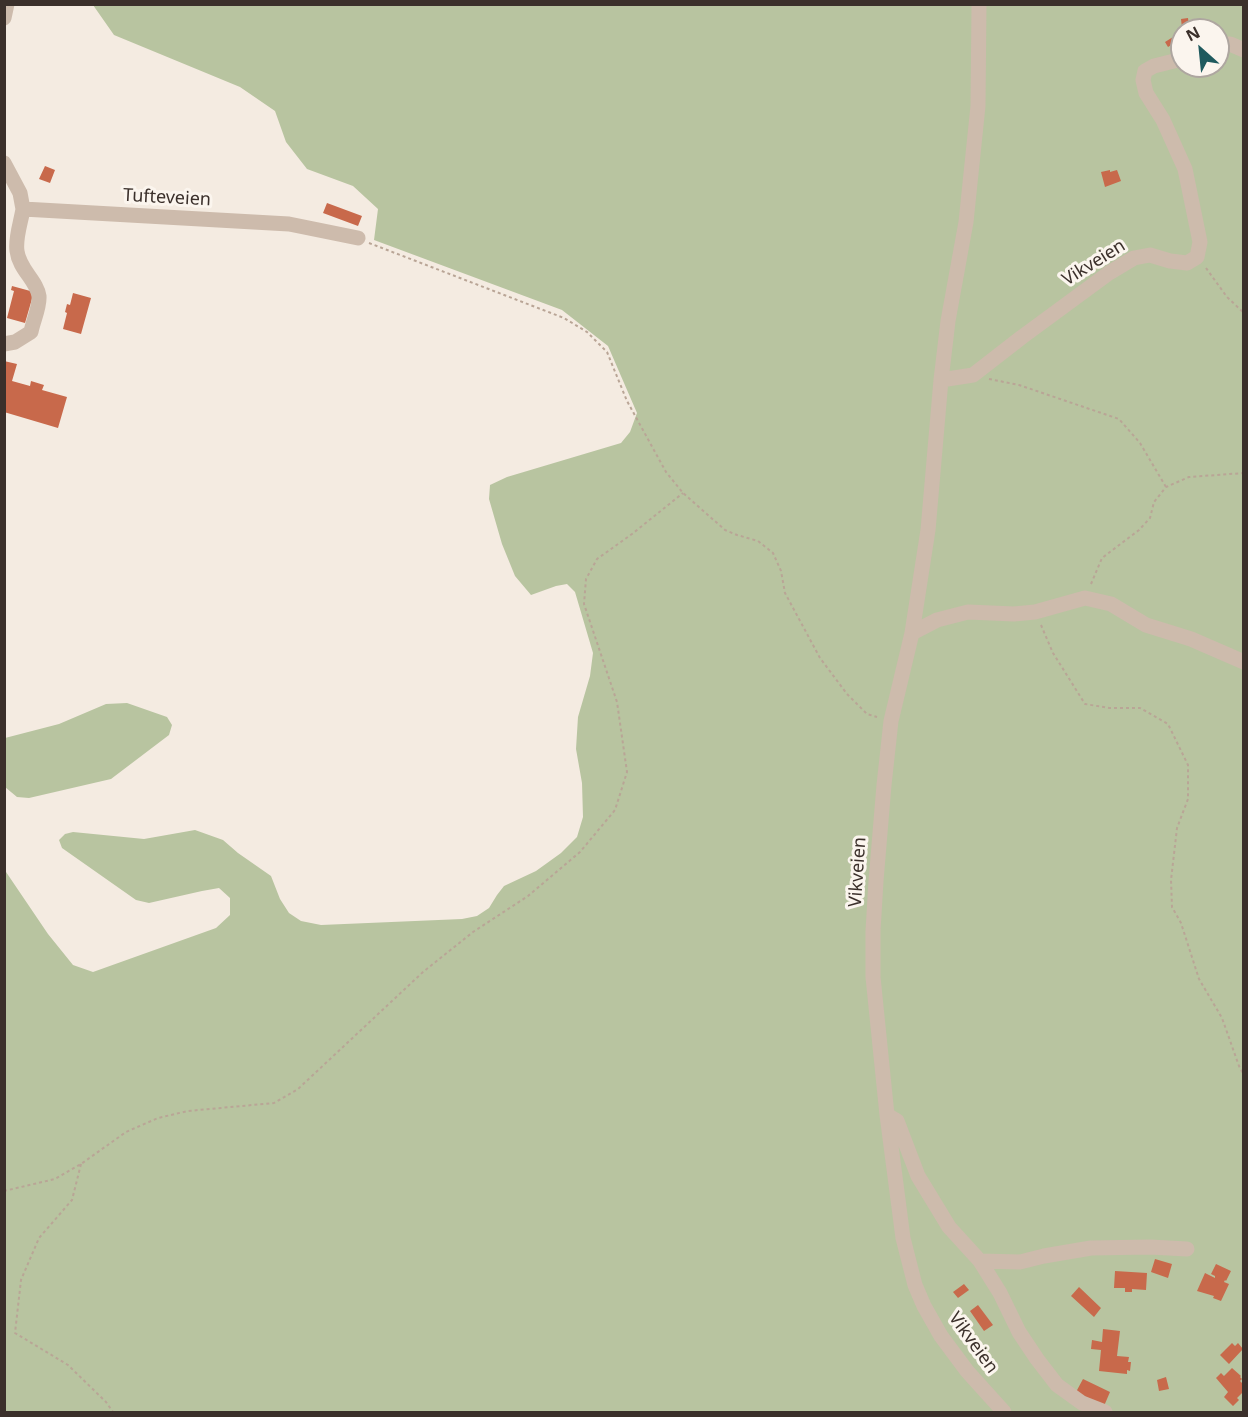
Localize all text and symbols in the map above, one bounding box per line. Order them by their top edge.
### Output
north arrow [1170,18,1230,78]
text: N [1182,21,1204,47]
street label: Tufteveien [123,185,211,211]
street label: Vikveien [1058,235,1130,291]
street label: Vikveien [845,836,871,908]
street label: Vikveien [944,1308,1002,1378]

